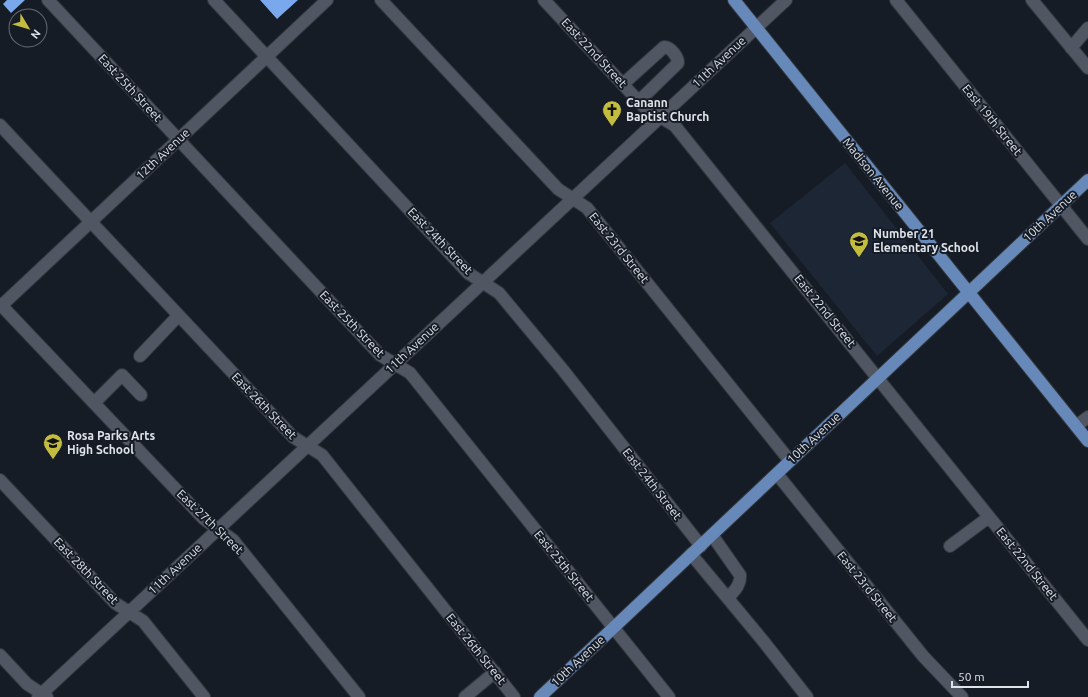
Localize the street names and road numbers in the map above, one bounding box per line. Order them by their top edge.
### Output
street label: East 22nd Street [559,16,630,90]
street label: 11th Avenue [689,34,748,90]
street label: East 25th Street [96,51,165,124]
street label: East 19th Street [960,82,1025,158]
street label: 12th Avenue [133,126,192,182]
street label: Madison Avenue [840,135,906,212]
street label: 10th Avenue [1020,188,1079,244]
street label: East 24th Street [405,205,475,277]
street label: East 23rd Street [587,210,652,286]
street label: East 22nd Street [792,272,859,350]
street label: East 25th Street [317,288,387,360]
street label: 11th Avenue [382,320,441,376]
street label: East 26th Street [229,370,299,442]
street label: 10th Avenue [784,410,843,466]
street label: East 24th Street [621,445,684,522]
street label: East 27th Street [175,487,246,557]
street label: East 22nd Street [994,525,1061,603]
street label: East 25th Street [532,528,597,604]
street label: East 28th Street [51,535,121,607]
street label: 11th Avenue [145,541,204,597]
street label: East 23rd Street [835,549,900,625]
street label: East 26th Street [444,611,509,687]
street label: 10th Avenue [548,633,607,689]

